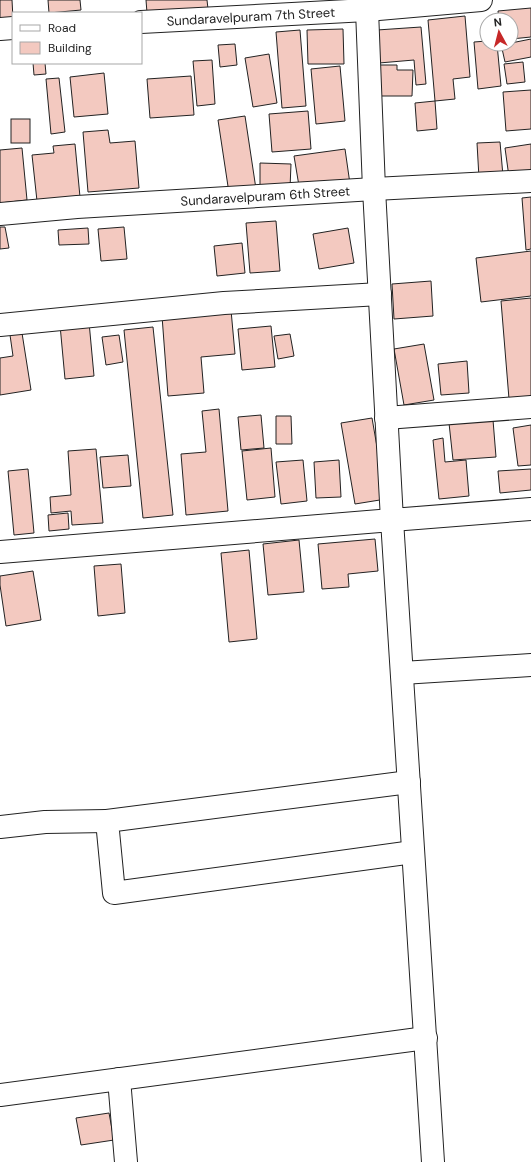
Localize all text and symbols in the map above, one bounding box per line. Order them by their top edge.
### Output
street label: Sundaravelpuram 7th Street [166,3,335,29]
legend [12,12,142,64]
north arrow [479,12,519,52]
text: N [493,15,503,30]
text: Road [48,20,76,36]
text: Building [48,40,92,56]
street label: Sundaravelpuram 6th Street [180,182,351,209]

